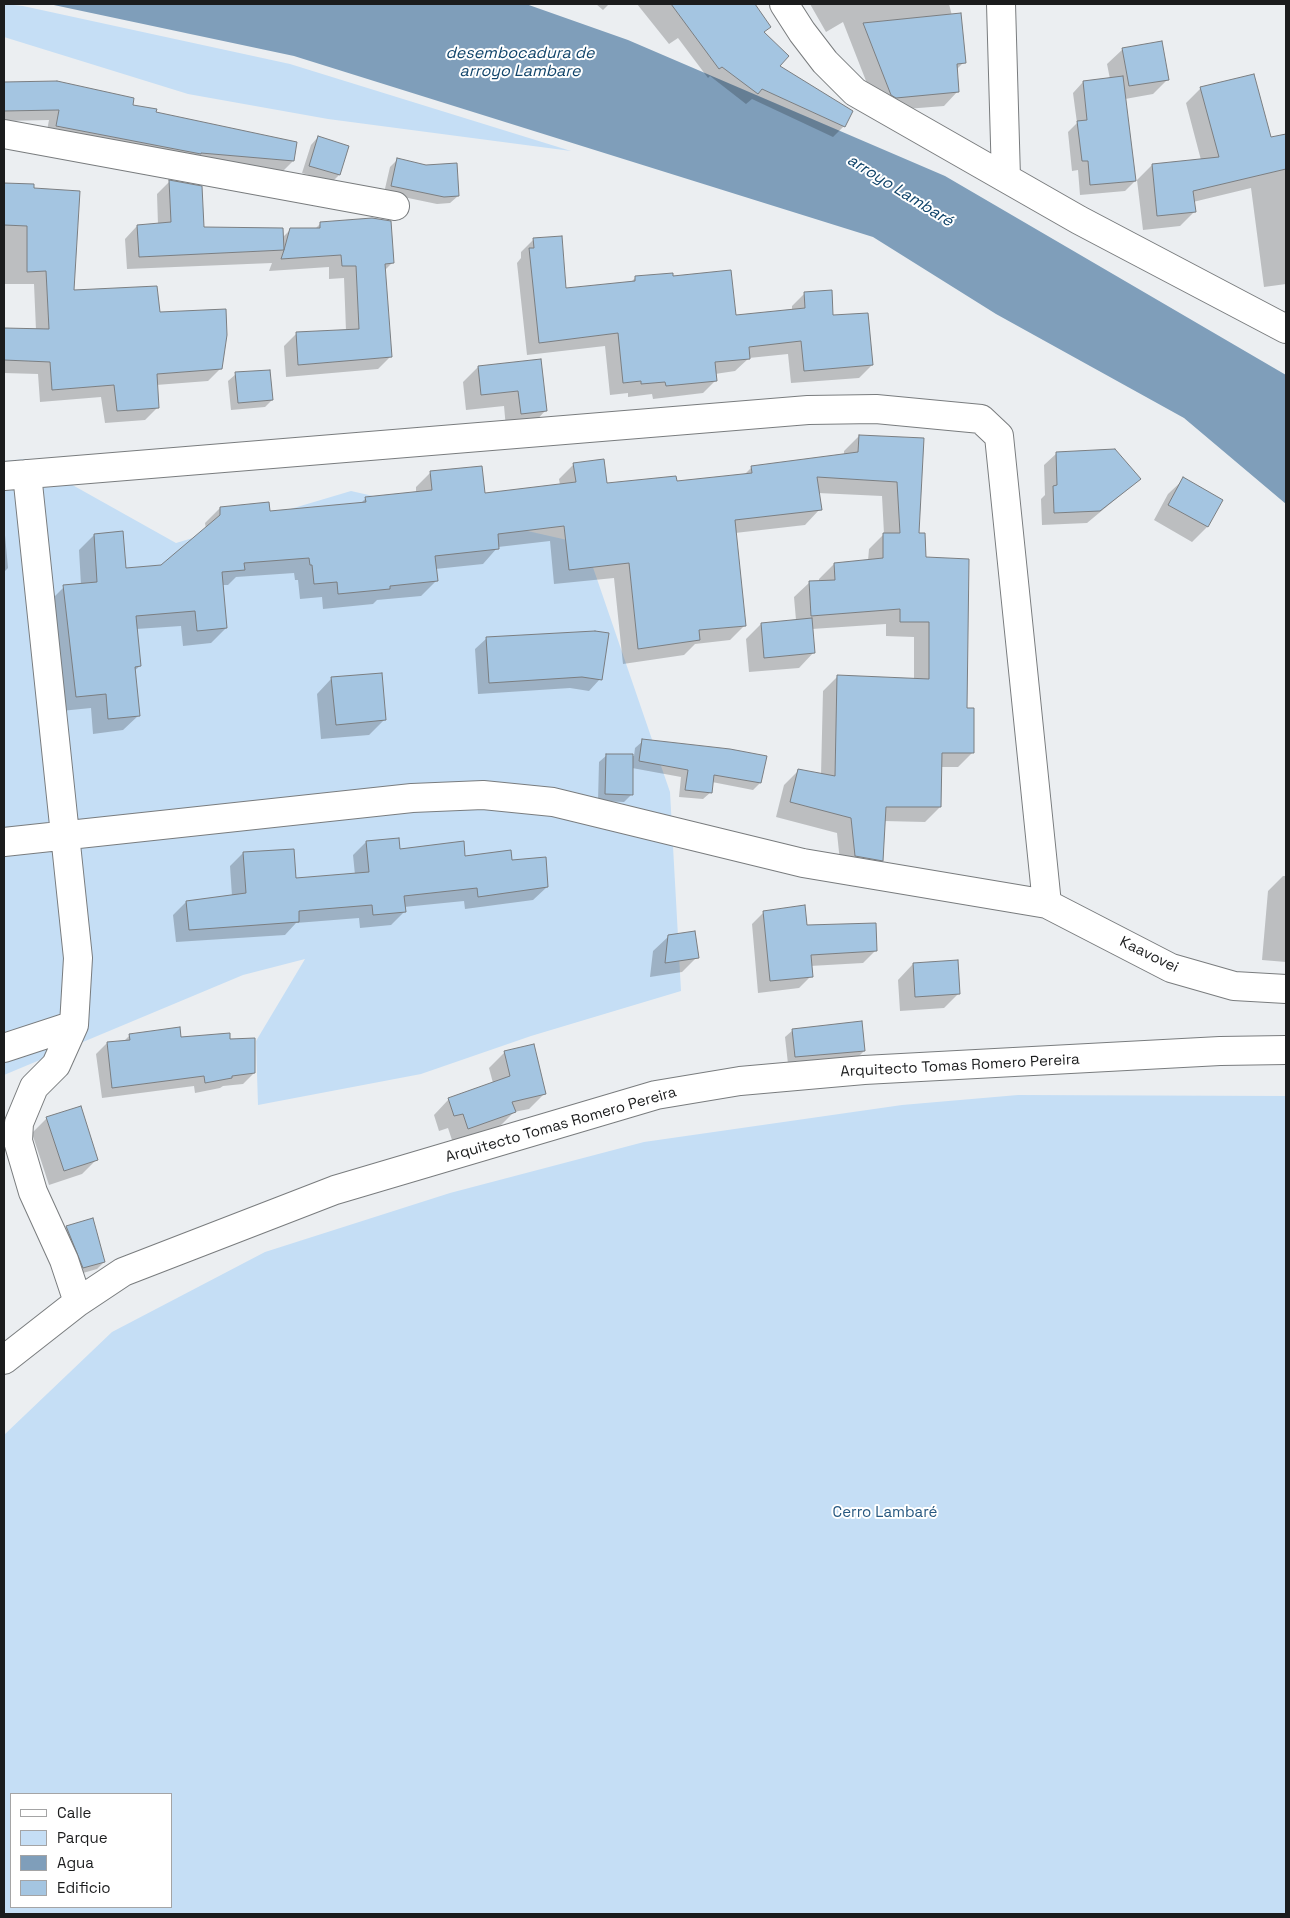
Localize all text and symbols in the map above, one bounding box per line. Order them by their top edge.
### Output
water label: desembocadura de arroyo Lambare [445,44,595,82]
water label: arroyo Lambaré [844,151,956,231]
street label: Kaavovei [1117,933,1181,977]
street label: Arquitecto Tomas Romero Pereira [840,1051,1080,1081]
street label: Arquitecto Tomas Romero Pereira [443,1083,679,1167]
park label: Cerro Lambaré [833,1504,937,1522]
legend [10,1793,172,1908]
text: Calle [57,1803,92,1822]
text: Parque [57,1828,108,1847]
text: Agua [57,1853,94,1872]
text: Edificio [57,1878,111,1897]

